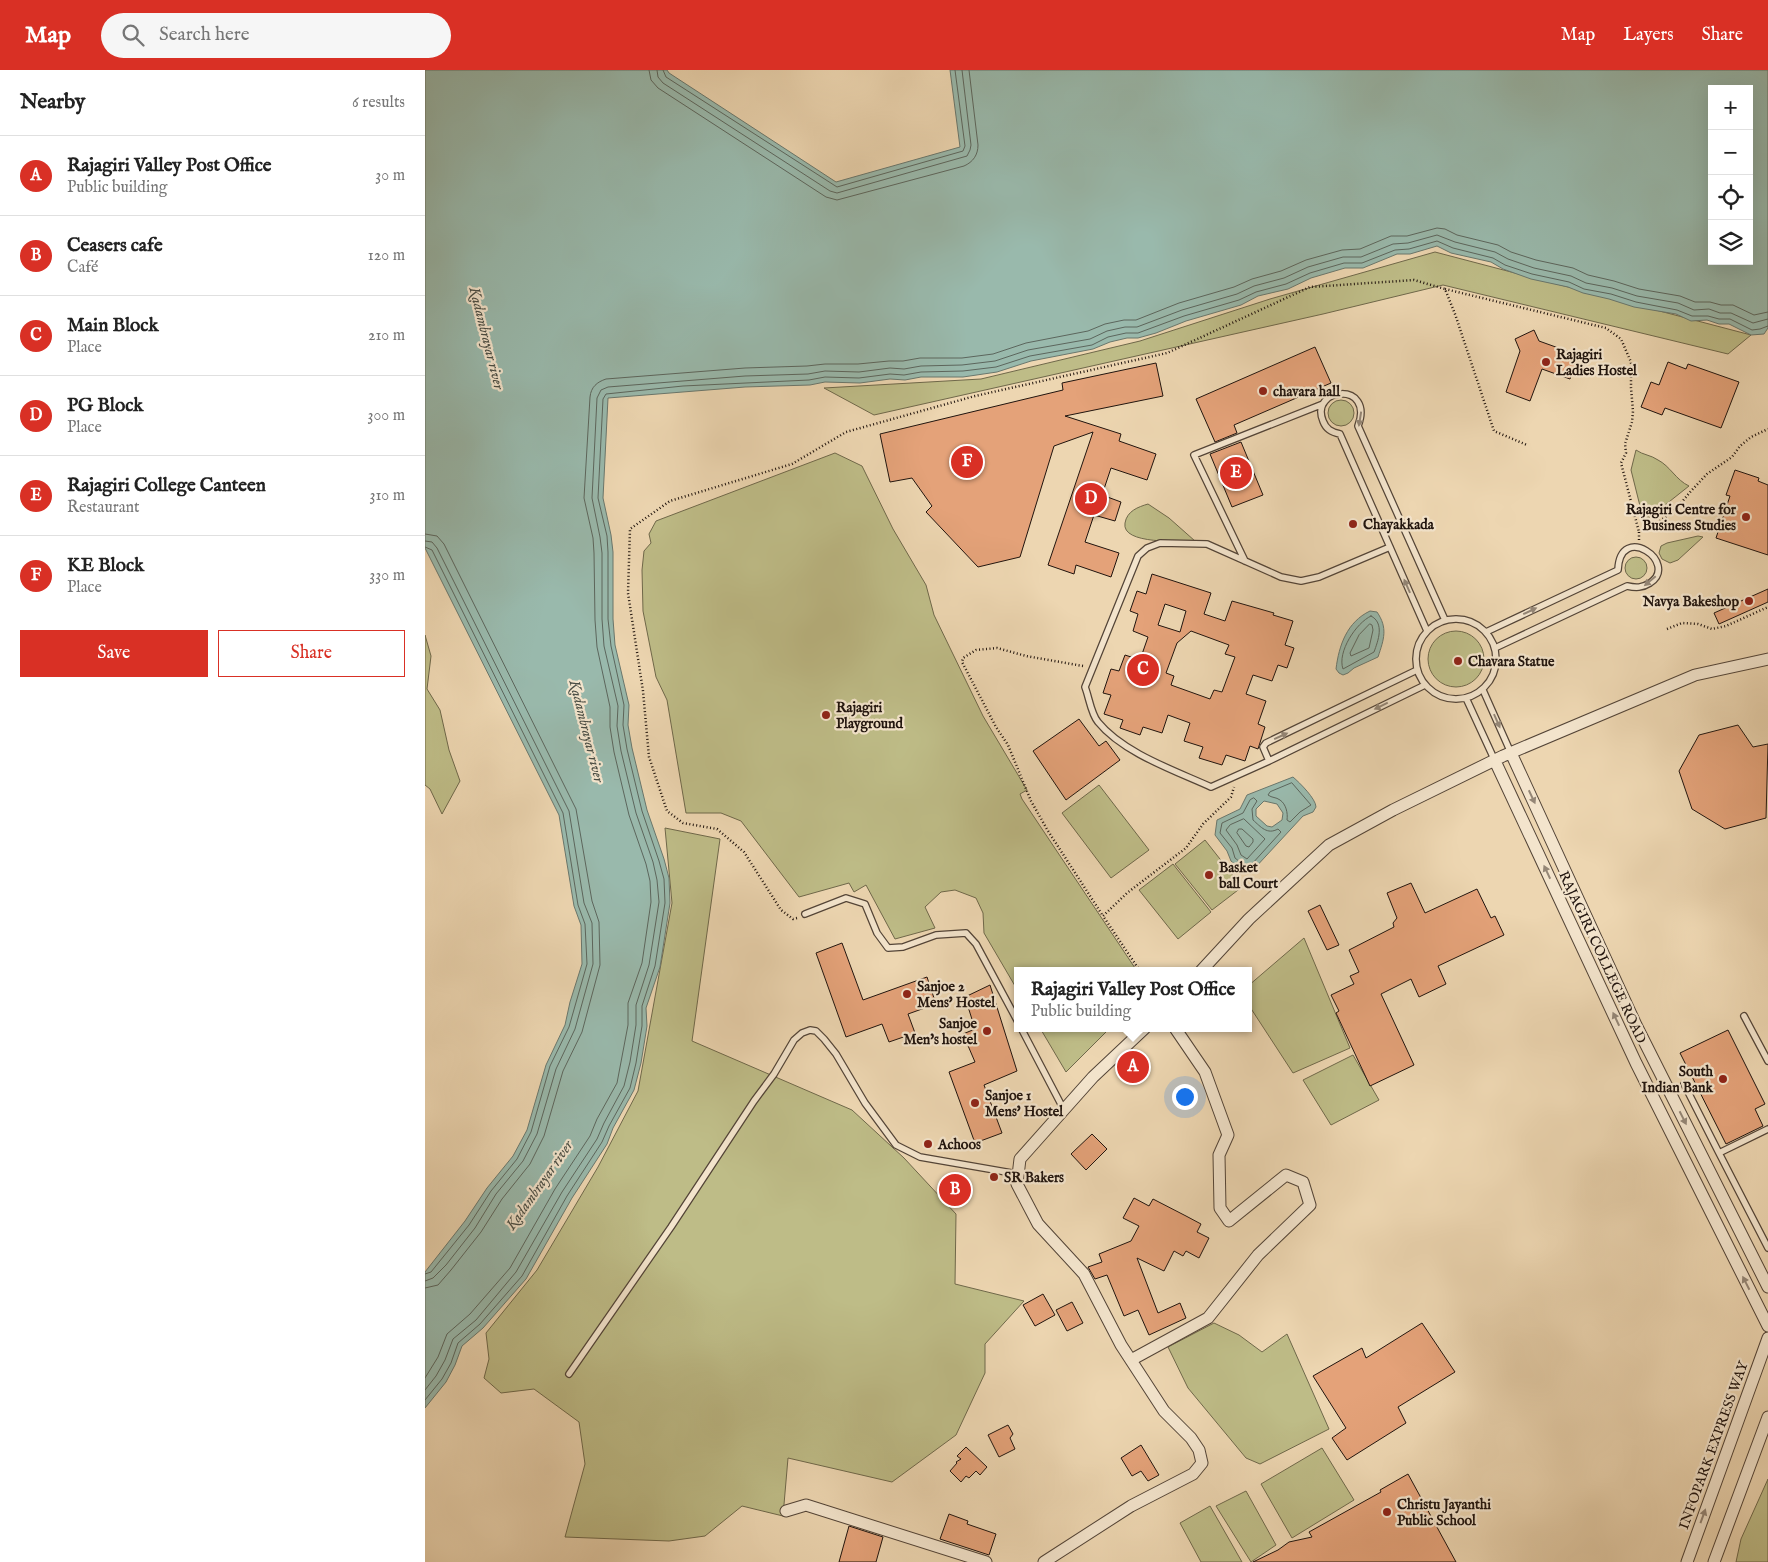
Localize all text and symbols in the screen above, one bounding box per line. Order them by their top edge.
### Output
search box [101,13,451,58]
text: Map [25,20,71,51]
icon: search [119,21,147,49]
text: Search here [159,23,250,47]
text: Map [1561,24,1595,47]
text: Layers [1623,24,1674,47]
text: Share [1702,24,1743,47]
map controls [1708,85,1753,265]
button: + [1708,85,1753,130]
text: Nearby [20,89,85,116]
text: 6 results [352,93,405,113]
button: − [1708,130,1753,175]
text: Rajagiri Valley Post Office [67,154,272,178]
text: A [31,166,41,186]
text: 30 m [375,166,405,186]
button: locate [1708,175,1753,220]
text: Public building [67,178,167,198]
button: layers [1708,220,1753,265]
text: Ceasers cafe [67,234,163,258]
text: B [31,246,41,266]
text: 120 m [368,246,405,266]
text: Café [67,258,98,278]
water label: Kadambrayar river [464,284,509,392]
text: Main Block [67,314,159,338]
text: C [30,326,42,346]
text: 210 m [368,326,405,346]
text: Place [67,338,102,358]
place label: Rajagiri Ladies Hostel [1556,346,1638,380]
marker: Rajagiri Ladies Hostel [1540,356,1552,368]
place label: chavara hall [1273,383,1341,401]
marker: chavara hall [1257,385,1269,397]
text: PG Block [67,394,143,418]
text: D [30,406,42,426]
text: 300 m [367,406,405,426]
one-way arrow [1355,411,1363,427]
text: Place [67,418,102,438]
pin: F [951,443,983,481]
pin: E [1220,454,1252,492]
text: Rajagiri College Canteen [67,474,266,498]
pin: D [1075,480,1107,518]
text: E [30,486,42,506]
text: 310 m [369,486,405,506]
text: Restaurant [67,498,140,518]
place label: Rajagiri Centre for Business Studies [1626,501,1737,535]
marker: Rajagiri Centre for Business Studies [1740,511,1752,523]
place label: Chayakkada [1363,516,1435,534]
marker: Chayakkada [1347,518,1359,530]
text: KE Block [67,554,144,578]
text: F [31,566,41,586]
text: 330 m [369,566,405,586]
one-way arrow [1644,575,1657,586]
text: Place [67,578,102,598]
one-way arrow [1403,579,1411,593]
place label: Navya Bakeshop [1642,593,1739,611]
marker: Navya Bakeshop [1743,595,1755,607]
one-way arrow [1523,607,1537,615]
button: Save [20,630,208,677]
button: Share [218,630,405,677]
pin: C [1127,651,1159,689]
place label: Chavara Statue [1468,653,1555,671]
marker: Chavara Statue [1452,655,1464,667]
water label: Kadambrayar river [564,677,609,785]
place label: Rajagiri Playground [836,699,903,733]
one-way arrow [1374,702,1388,710]
marker: Rajagiri Playground [820,709,832,721]
one-way arrow [1493,714,1501,728]
one-way arrow [1274,731,1288,739]
one-way arrow [1528,790,1536,804]
place label: Basket ball Court [1218,859,1278,893]
one-way arrow [1542,865,1550,879]
street label: RAJAGIRI COLLEGE ROAD [1554,868,1650,1047]
marker: Basket ball Court [1203,869,1215,881]
popup [1014,967,1252,1032]
place label: Sanjoe 2 Mens' Hostel [917,978,996,1012]
text: Rajagiri Valley Post Office [1031,978,1235,1002]
marker: Sanjoe 2 Mens' Hostel [901,988,913,1000]
text: Public building [1031,1002,1131,1022]
one-way arrow [1611,1012,1619,1026]
place label: Sanjoe Men's hostel [903,1015,978,1049]
marker: Sanjoe Men's hostel [981,1025,993,1037]
pin: A [1117,1048,1149,1086]
place label: South Indian Bank [1641,1063,1714,1097]
marker: South Indian Bank [1717,1073,1729,1085]
your location [1172,1084,1198,1110]
place label: Sanjoe 1 Mens' Hostel [985,1087,1064,1121]
marker: Sanjoe 1 Mens' Hostel [969,1097,981,1109]
one-way arrow [1679,1111,1687,1126]
water label: Kadambrayar river [501,1136,578,1235]
place label: Achoos [937,1136,981,1154]
marker: Achoos [922,1138,934,1150]
place label: SR Bakers [1004,1169,1064,1187]
pin: B [939,1171,971,1209]
marker: SR Bakers [988,1171,1000,1183]
one-way arrow [1742,1276,1750,1290]
street label: INFOPARK EXPRESS WAY [1675,1357,1753,1532]
place label: Christu Jayanthi Public School [1397,1496,1491,1530]
marker: Christu Jayanthi Public School [1381,1506,1393,1518]
one-way arrow [1699,1508,1707,1523]

